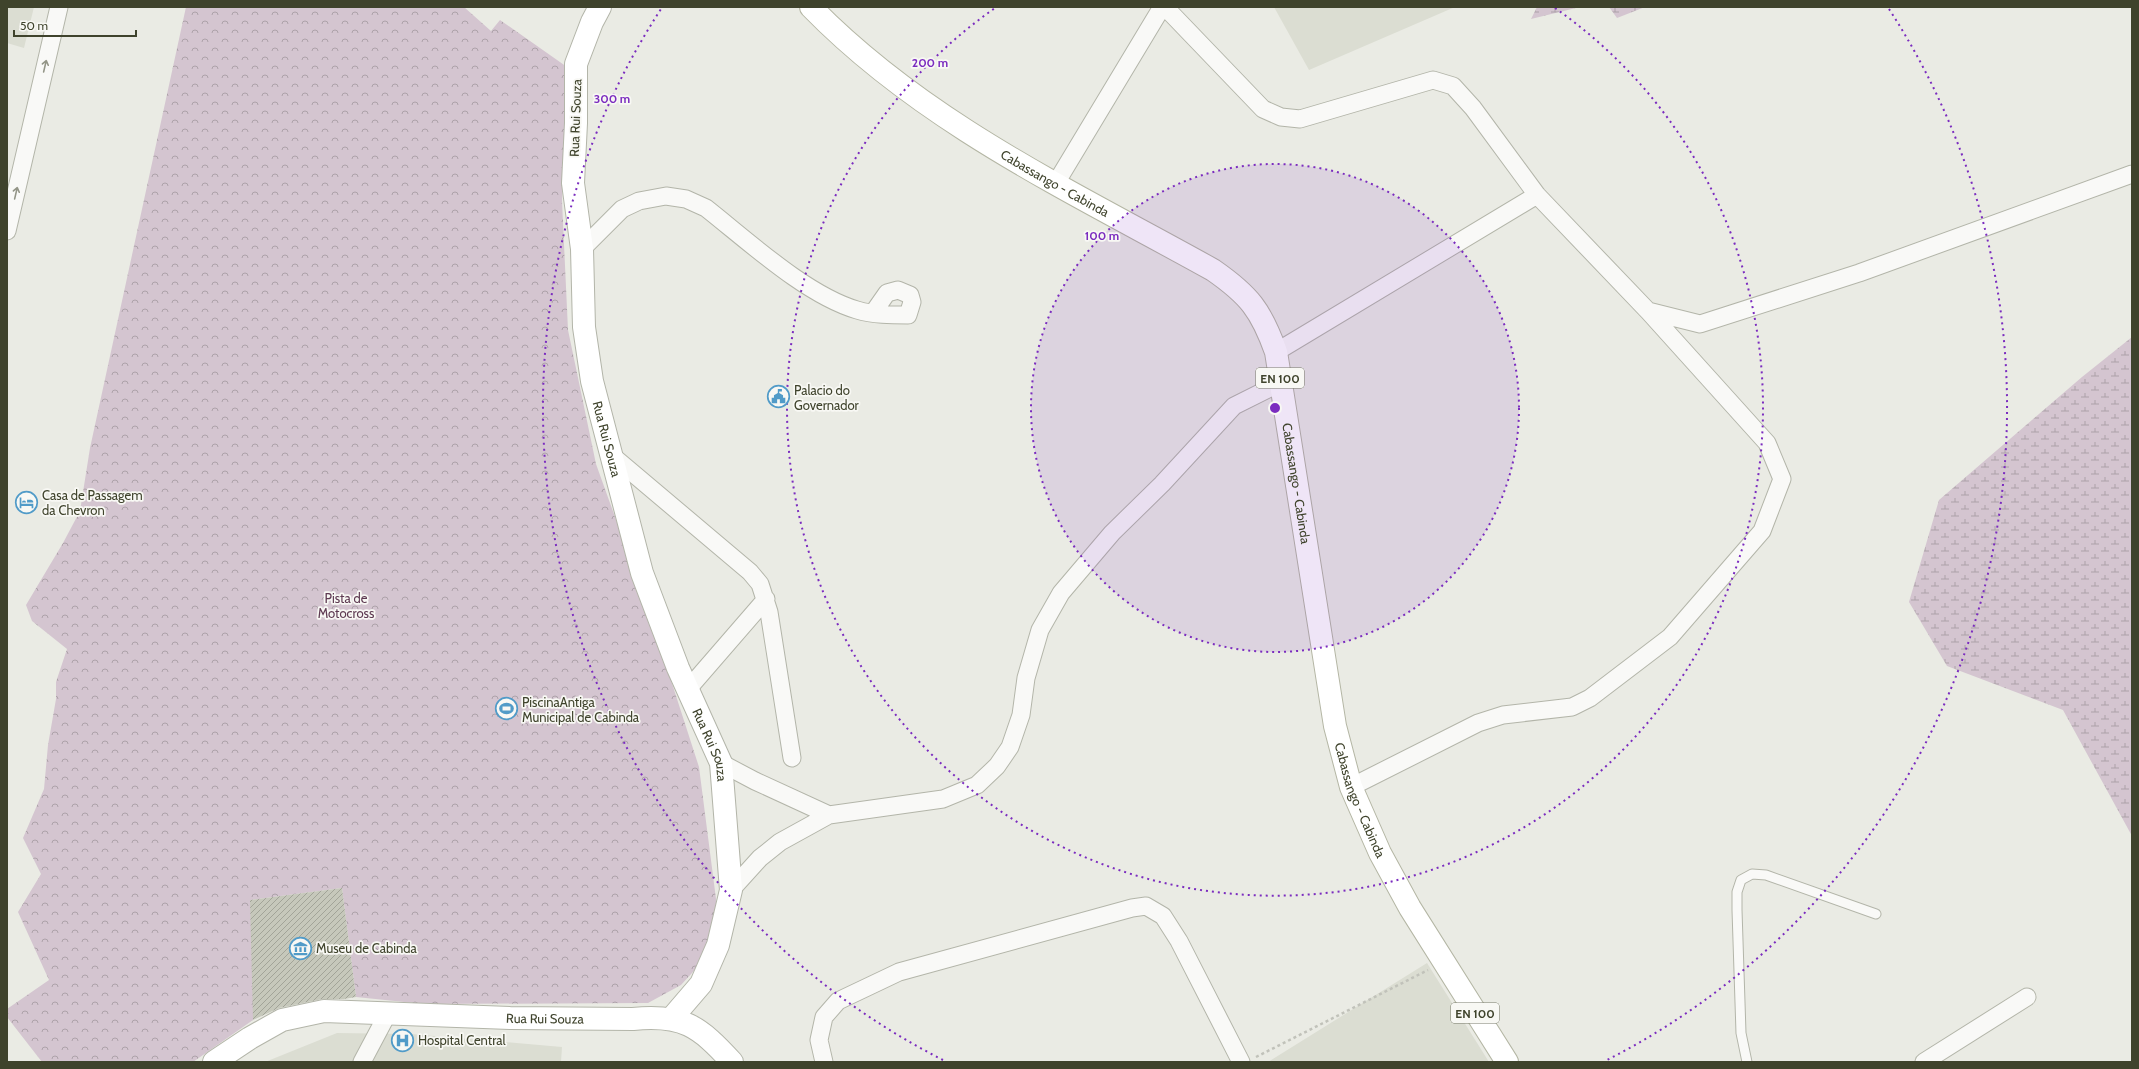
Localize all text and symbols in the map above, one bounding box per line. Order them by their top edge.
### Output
scale bar [14,12,136,38]
text: 50 m [20,18,48,33]
text: 200 m [912,55,948,70]
one-way arrow [42,60,50,73]
street label: Rua Rui Souza [566,78,584,157]
text: 300 m [594,91,630,106]
street label: Cabassango - Cabinda [998,146,1113,220]
one-way arrow [12,187,20,200]
text: 100 m [1085,228,1119,243]
road number: EN 100 [1256,368,1304,388]
place label: Palacio do Governador [794,382,860,413]
public building icon: Palacio do Governador [766,384,792,410]
street label: Rua Rui Souza [590,399,625,479]
centre of rings [1268,401,1282,415]
street label: Cabassango - Cabinda [1279,422,1314,546]
place label: Casa de Passagem da Chevron [42,487,143,518]
hotel icon: Casa de Passagem da Chevron [14,489,40,515]
park label: Pista de Motocross [318,590,375,621]
place label: PiscinaAntiga Municipal de Cabinda [522,694,640,725]
sports icon: PiscinaAntiga Municipal de Cabinda [494,696,520,722]
street label: Rua Rui Souza [689,706,730,783]
street label: Cabassango - Cabinda [1332,741,1389,861]
museum icon: Museu de Cabinda [288,935,314,961]
place label: Museu de Cabinda [316,940,417,956]
road number: EN 100 [1451,1003,1499,1023]
street label: Rua Rui Souza [506,1010,585,1027]
hospital icon: Hospital Central [389,1027,415,1053]
place label: Hospital Central [418,1032,506,1048]

